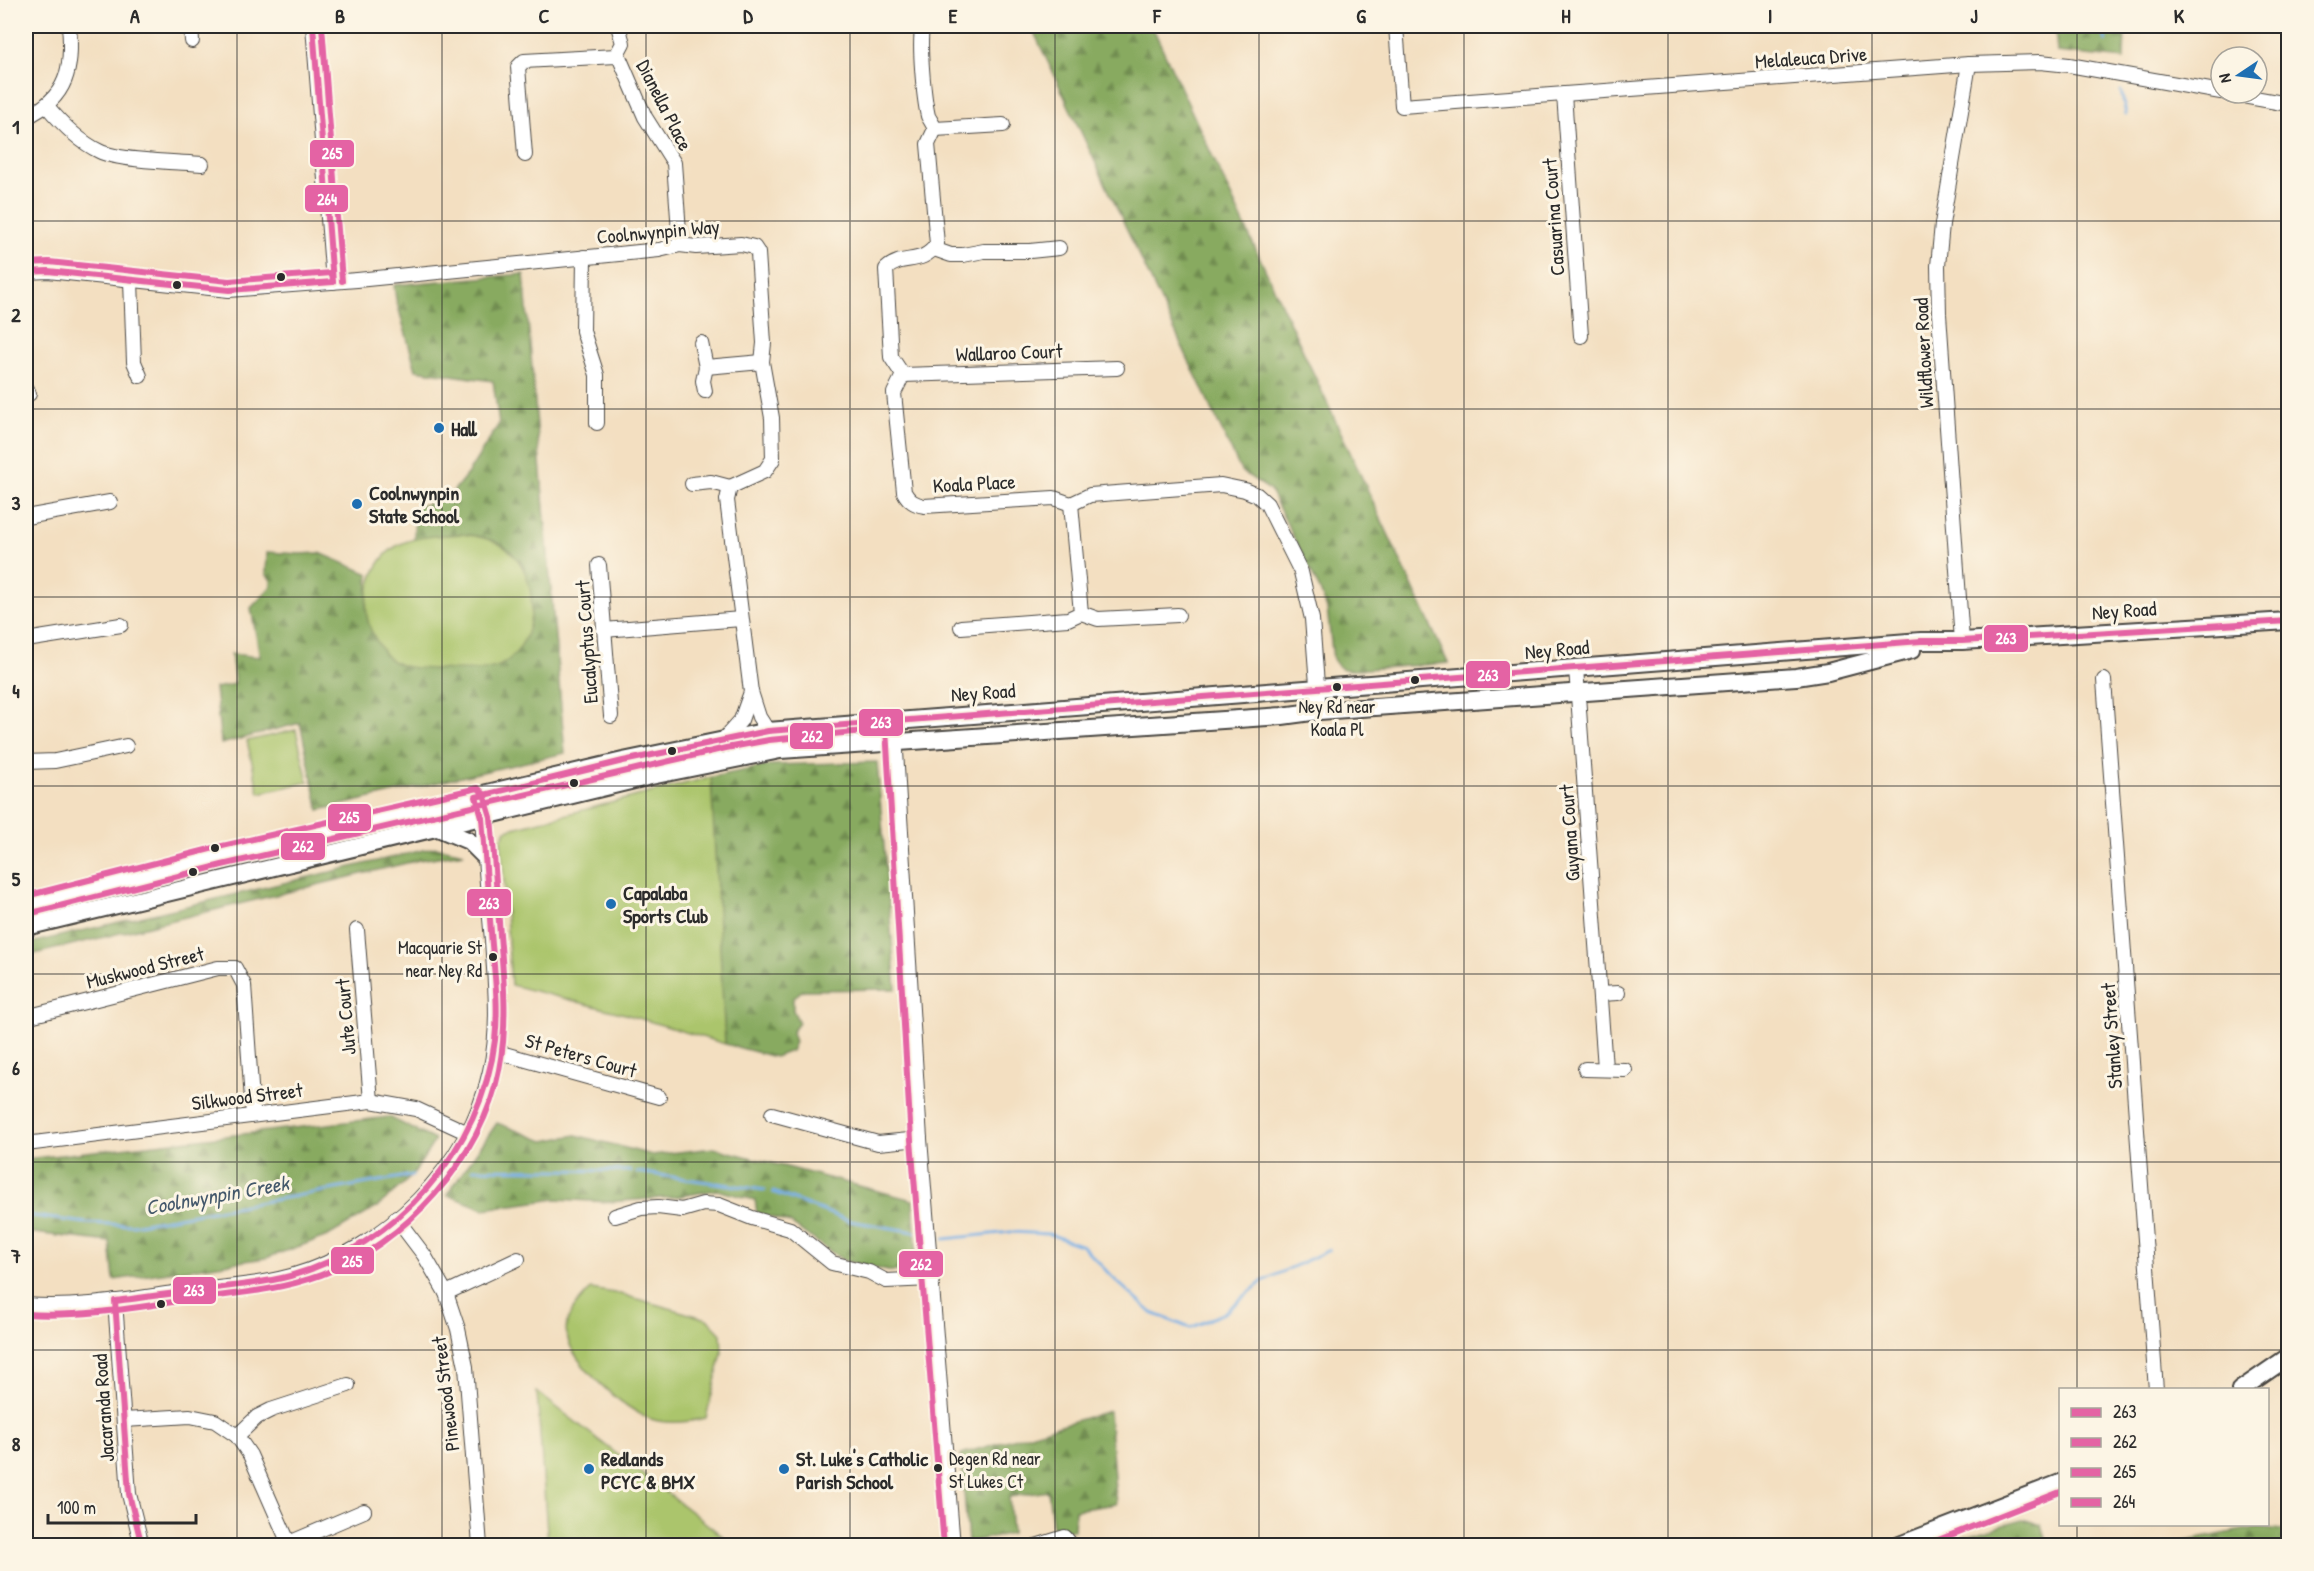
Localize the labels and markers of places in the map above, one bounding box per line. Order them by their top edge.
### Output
unlabelled marker [275,271,287,283]
unlabelled marker [171,279,183,291]
place label: Hall [451,415,478,442]
marker: Hall [432,421,446,435]
place label: Coolnwynpin State School [369,479,460,529]
marker: Coolnwynpin State School [350,497,364,511]
unlabelled marker [1409,674,1421,686]
marker: Ney Rd near Koala Pl [1331,681,1343,693]
place label: Ney Rd near Koala Pl [1298,694,1376,742]
unlabelled marker [666,745,678,757]
unlabelled marker [568,777,580,789]
unlabelled marker [209,842,221,854]
unlabelled marker [187,866,199,878]
place label: Capalaba Sports Club [623,879,708,930]
marker: Capalaba Sports Club [604,897,618,911]
place label: Macquarie St near Ney Rd [398,935,483,983]
marker: Macquarie St near Ney Rd [487,951,499,963]
unlabelled marker [155,1298,167,1310]
place label: Redlands PCYC & BMX [601,1445,695,1495]
place label: St. Luke's Catholic Parish School [796,1445,929,1495]
place label: Degen Rd near St Lukes Ct [949,1446,1041,1494]
marker: Redlands PCYC & BMX [582,1462,596,1476]
marker: St. Luke's Catholic Parish School [777,1462,791,1476]
marker: Degen Rd near St Lukes Ct [932,1462,944,1474]

